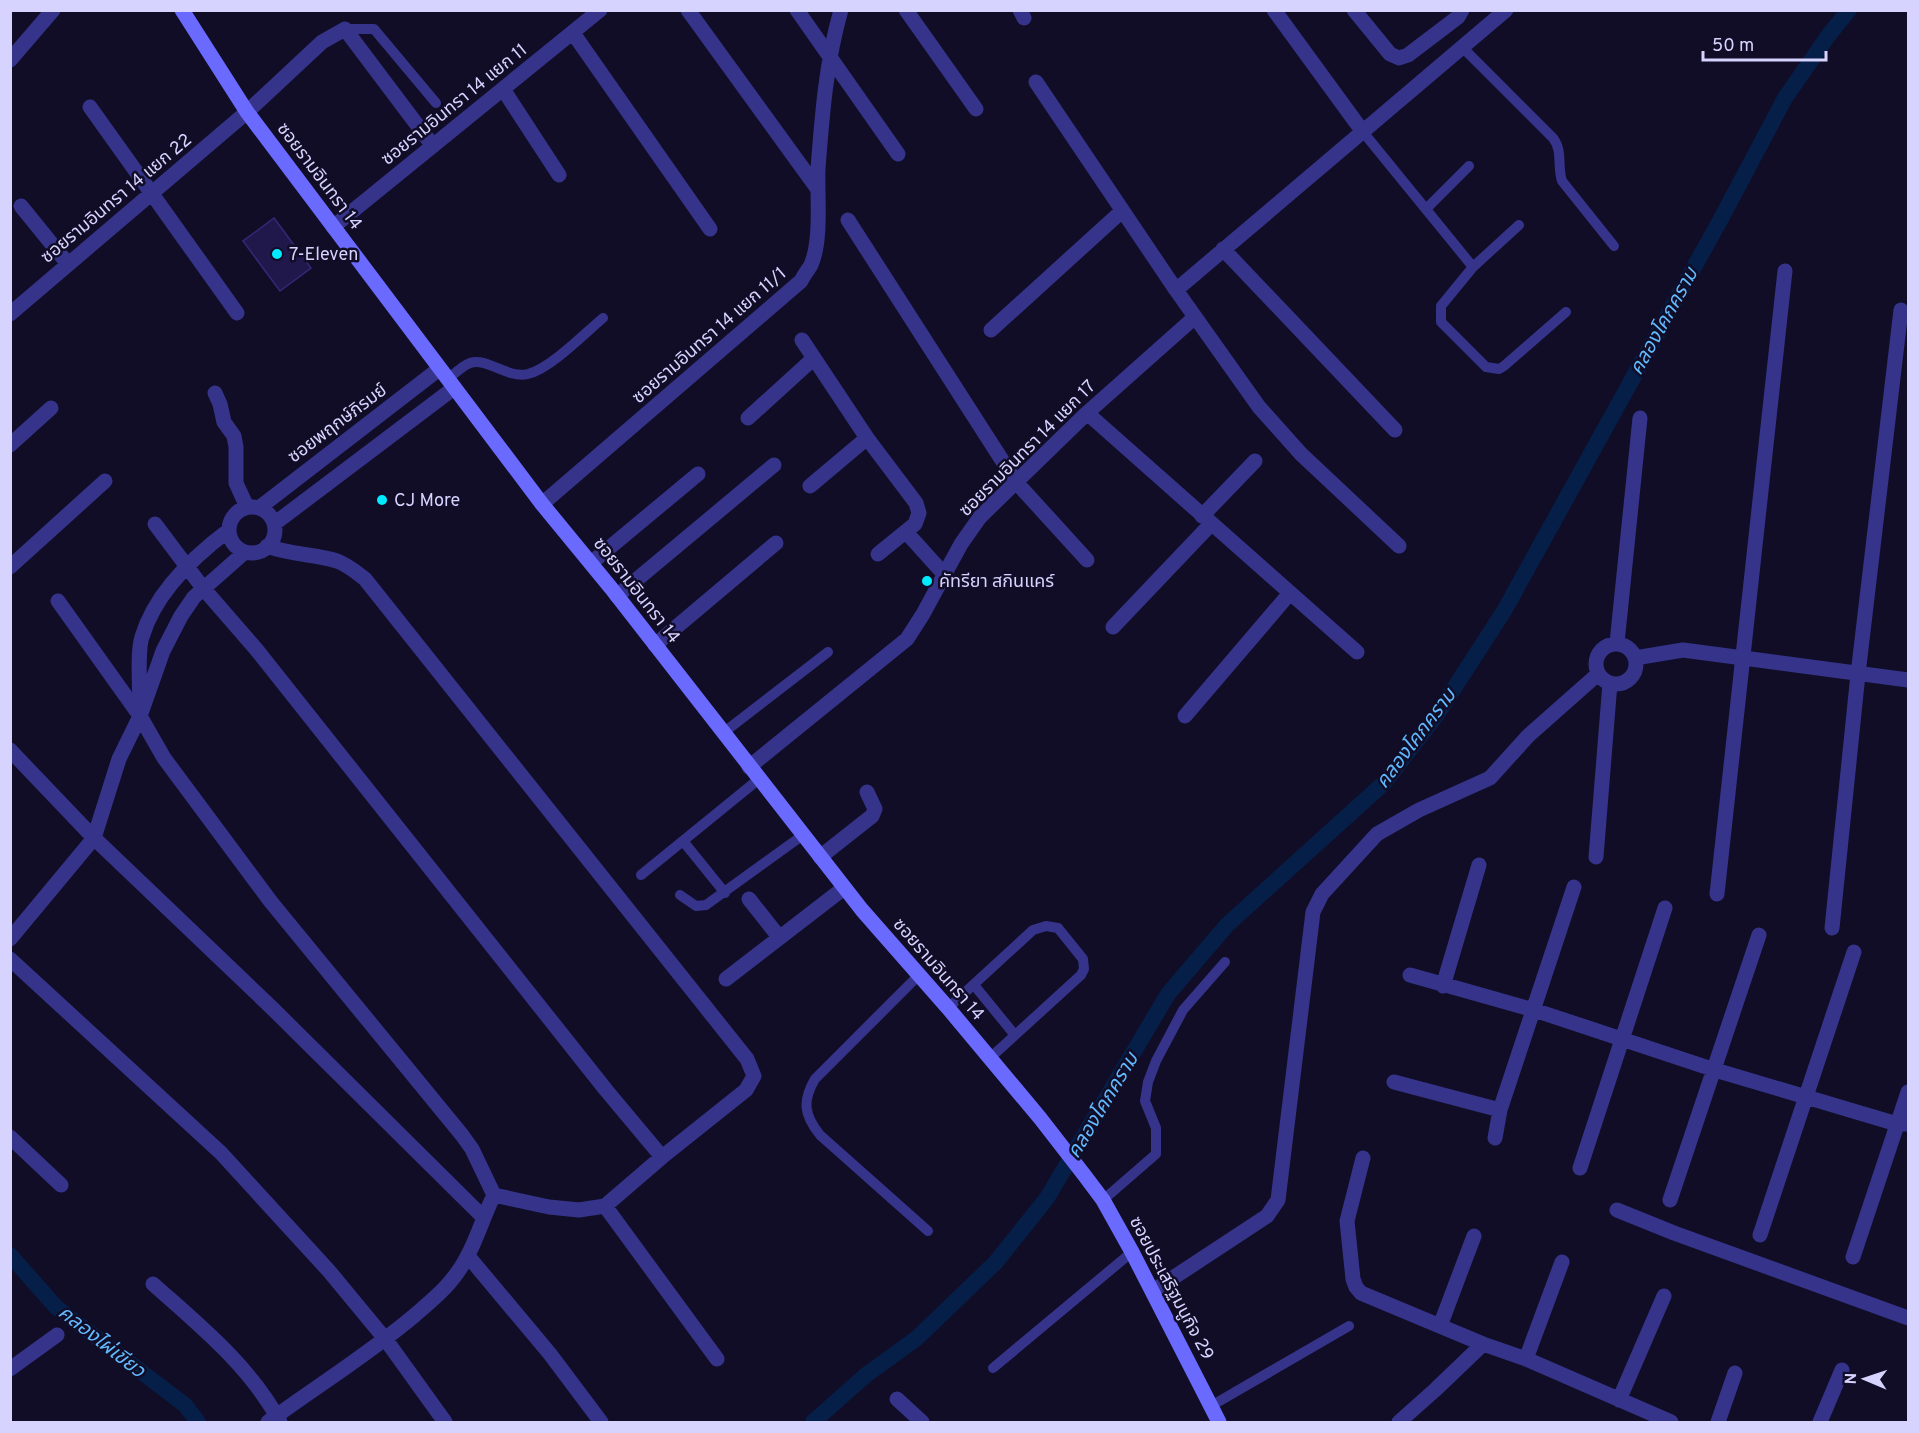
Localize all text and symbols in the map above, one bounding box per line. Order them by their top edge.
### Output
scale bar [1703,24,1826,62]
text: 50 m [1712,35,1754,58]
street label: ซอยรามอินทรา 14 แยก 11 [377,39,533,171]
street label: ซอยรามอินทรา 14 [271,119,367,235]
street label: ซอยรามอินทรา 14 แยก 22 [37,129,197,269]
place label: 7-Eleven [289,244,358,267]
marker: 7-Eleven [270,247,284,261]
water label: คลองโคกคราม [1625,262,1706,380]
street label: ซอยรามอินทรา 14 แยก 11/1 [628,263,792,409]
street label: ซอยรามอินทรา 14 แยก 17 [955,376,1101,522]
street label: ซอยพฤกษ์ภิรมย์ [284,379,392,469]
place label: CJ More [394,490,460,513]
marker: CJ More [375,493,389,507]
street label: ซอยรามอินทรา 14 [587,533,684,649]
place label: คัทรียา สกินแคร์ [939,571,1055,594]
marker: คัทรียา สกินแคร์ [920,574,934,588]
water label: คลองโคกคราม [1371,683,1464,794]
street label: ซอยรามอินทรา 14 [887,914,989,1026]
water label: คลองโคกคราม [1062,1047,1146,1164]
street label: ซอยประเสริฐมนูกิจ 29 [1123,1213,1218,1364]
water label: คลองไผ่เขียว [52,1301,150,1385]
north arrow [1835,1349,1895,1409]
text: N [1842,1372,1862,1385]

